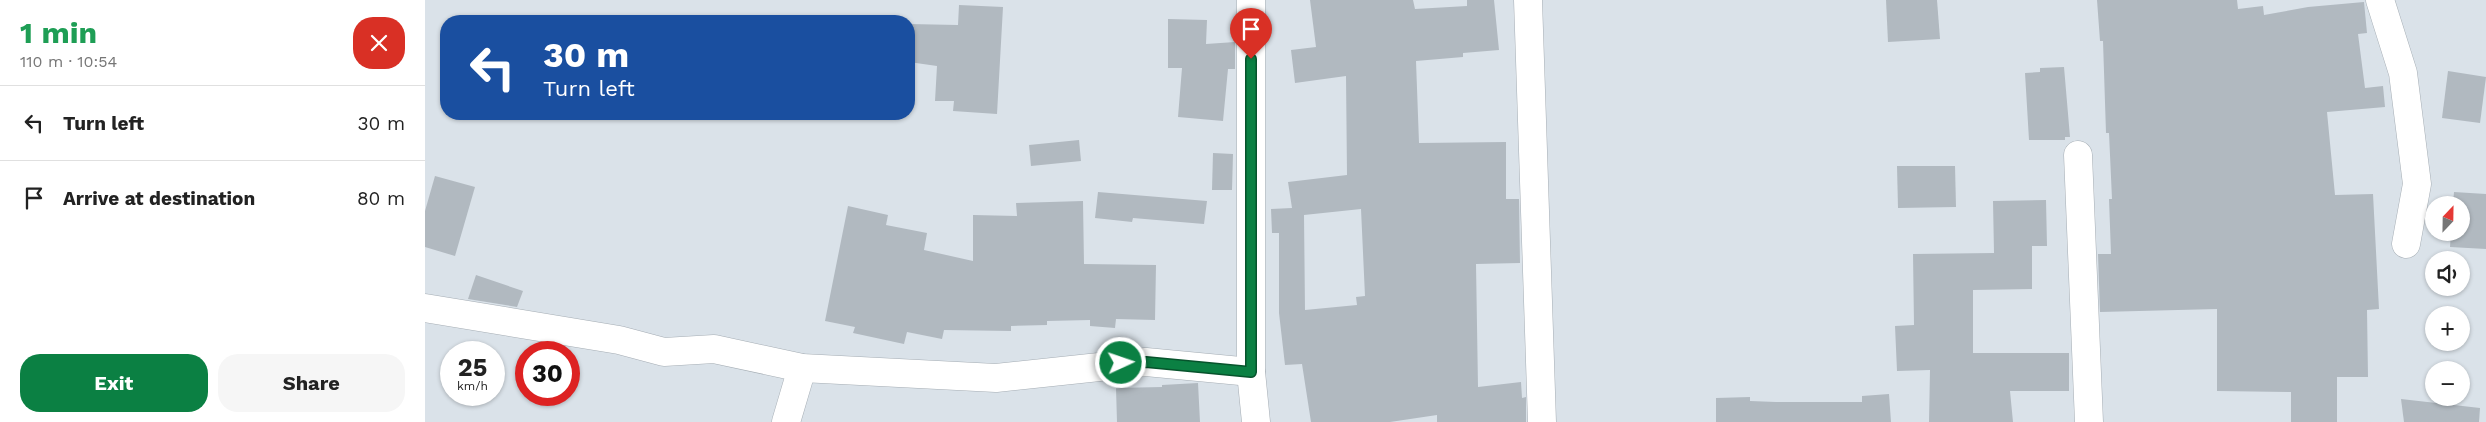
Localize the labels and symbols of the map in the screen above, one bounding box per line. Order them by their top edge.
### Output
pin [1230,8,1272,59]
north arrow [2425,196,2470,241]
position arrow [1094,336,1146,388]
speed limit sign: 30 [515,341,580,406]

